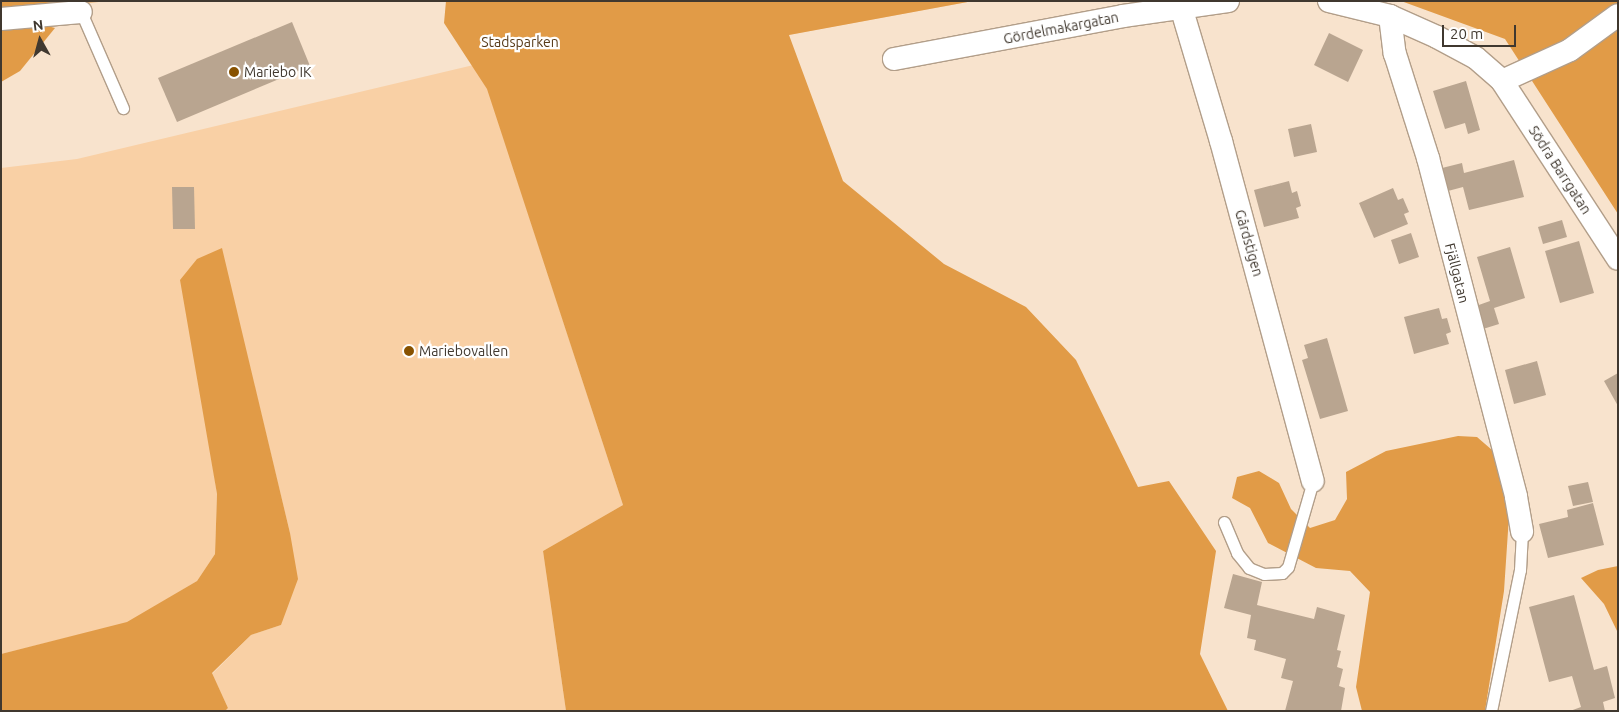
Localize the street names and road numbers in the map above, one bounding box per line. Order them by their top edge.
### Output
street label: Gördelmakargatan [1002,9,1120,47]
street label: Södra Barrgatan [1525,123,1595,217]
street label: Gårdstigen [1231,208,1267,278]
street label: Fjällgatan [1441,241,1473,305]

